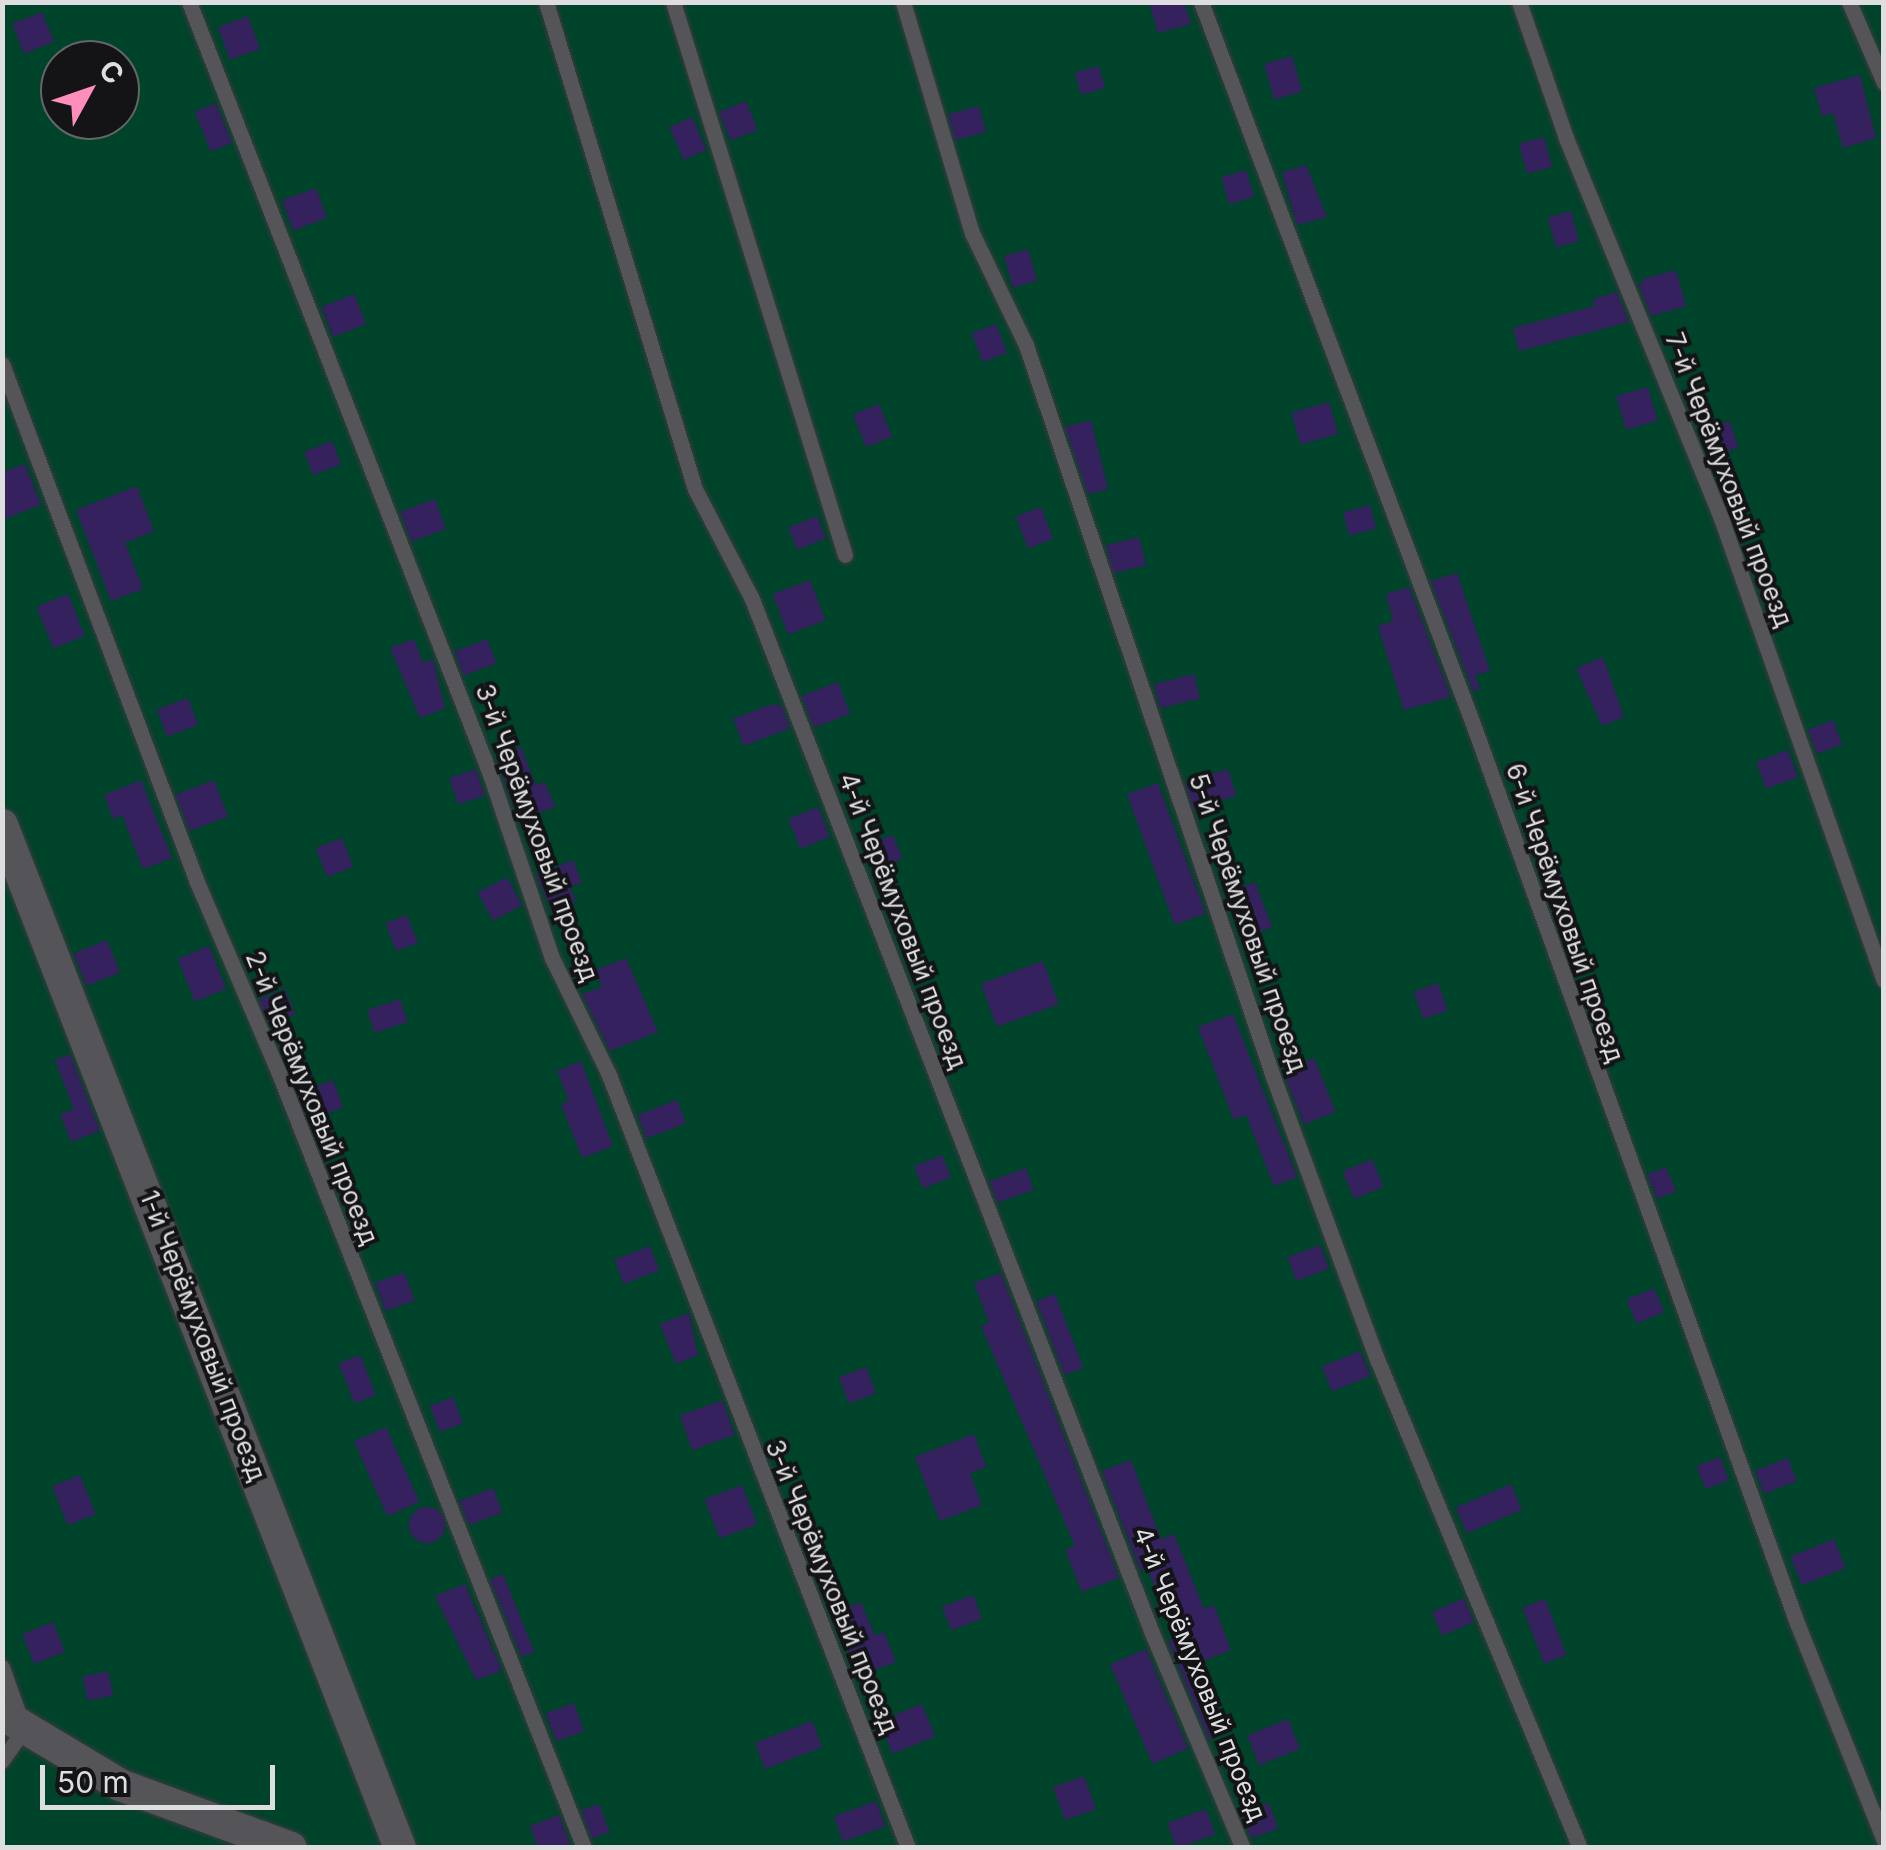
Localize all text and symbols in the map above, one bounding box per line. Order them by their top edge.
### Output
north arrow [40,40,140,140]
text: С [92,53,131,91]
street label: 7-й Черёмуховый проезд [1659,329,1799,631]
street label: 3-й Черёмуховый проезд [469,680,605,986]
street label: 6-й Черёмуховый проезд [1500,760,1630,1066]
street label: 4-й Черёмуховый проезд [833,769,973,1073]
street label: 5-й Черёмуховый проезд [1183,770,1313,1076]
street label: 2-й Черёмуховый проезд [239,947,385,1249]
street label: 1-й Черёмуховый проезд [134,1186,272,1486]
street label: 3-й Черёмуховый проезд [759,1436,905,1738]
street label: 4-й Черёмуховый проезд [1127,1522,1273,1826]
scale bar [45,1745,280,1807]
text: 50 m [57,1764,129,1800]

